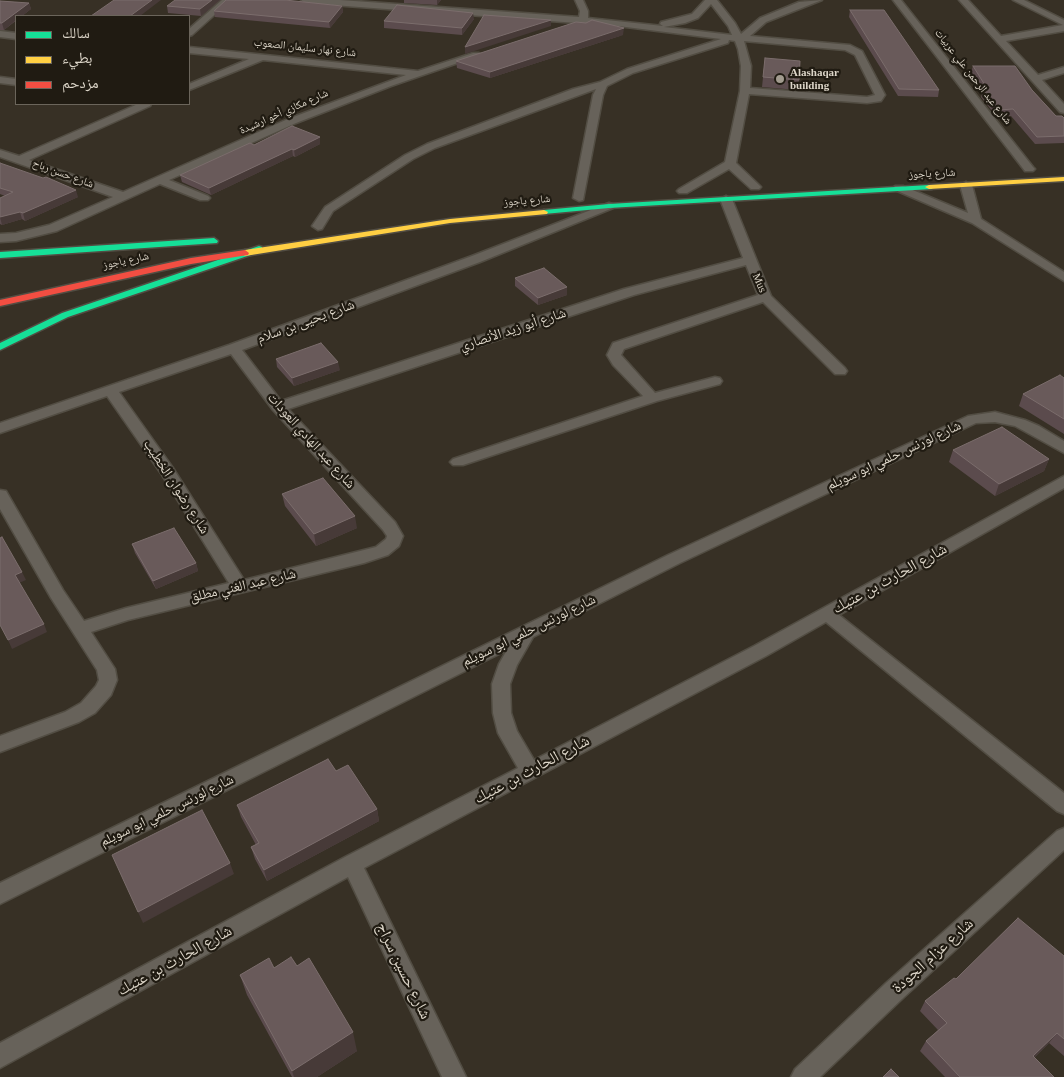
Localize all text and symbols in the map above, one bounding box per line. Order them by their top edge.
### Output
legend [15,15,190,105]
text: سالك [62,25,90,41]
street label: شارع عبد الرحمن علي عربيات [932,27,1014,127]
street label: شارع نهار سليمان الصعوب [253,36,357,60]
text: بطيء [62,50,92,66]
place label: Alashaqar building [790,66,839,92]
marker: Alashaqar building [774,73,786,85]
text: مزدحم [62,75,99,91]
street label: شارع مكازي أخو ارشيدة [238,87,330,137]
street label: شارع حسن رباح [31,157,95,191]
street label: شارع ياجوز [908,166,956,182]
street label: شارع ياجوز [503,192,551,210]
street label: شارع ياجوز [102,250,150,272]
street label: Mus [749,271,769,295]
street label: شارع يحيى بن سلام [255,297,357,347]
street label: شارع أبو زيد الأنصاري [458,305,568,355]
street label: شارع عبد الهادي العودات [264,390,358,492]
street label: شارع لورنس حلمي ابو سويلم [824,417,964,495]
street label: شارع رضوان الخطيب [139,437,213,537]
street label: شارع الحارث بن عتيك [829,540,951,618]
street label: شارع عبد الغني مطلق [188,566,298,606]
street label: شارع لورنس حلمي ابو سويلم [459,591,599,671]
street label: شارع الحارث بن عتيك [471,731,593,809]
street label: شارع لورنس حلمي ابو سويلم [97,771,237,851]
street label: شارع عزام الجودة [888,914,978,998]
street label: شارع حسين سراج [371,919,435,1023]
street label: شارع الحارث بن عتيك [114,922,236,1000]

